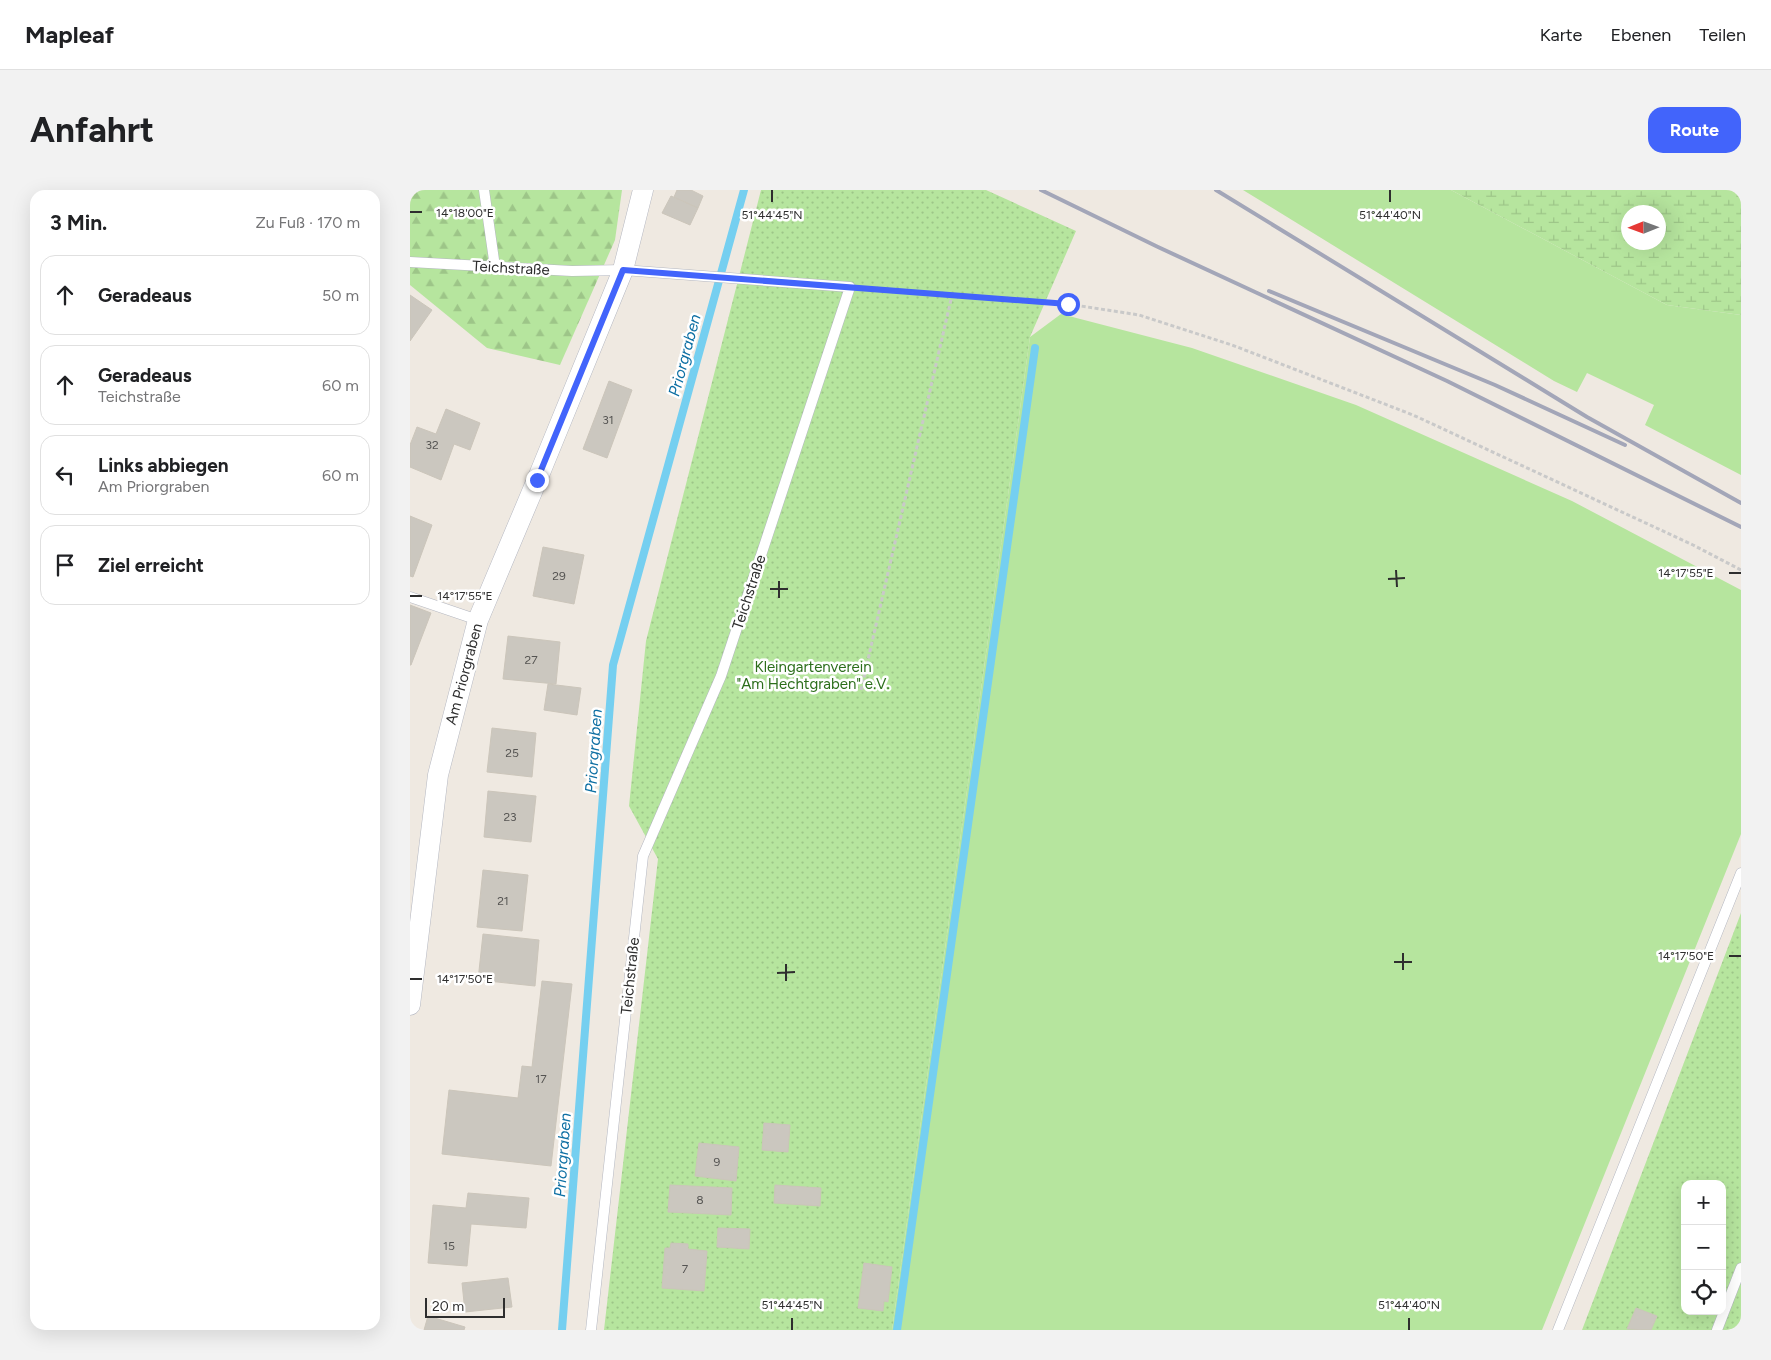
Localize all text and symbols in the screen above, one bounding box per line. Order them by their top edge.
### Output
text: Mapleaf [25,20,114,49]
text: Karte [1540,24,1582,46]
text: Ebenen [1610,24,1671,46]
text: Teilen [1699,24,1746,46]
button: Route [1648,107,1741,153]
text: Anfahrt [30,109,154,151]
north arrow [1621,205,1666,250]
text: 14°18'00"E [436,206,494,220]
text: 51°44'45"N [741,208,803,222]
text: 51°44'40"N [1359,208,1421,222]
text: 3 Min. [50,210,107,235]
text: Zu Fuß · 170 m [255,213,360,232]
street label: Teichstraße [472,257,550,279]
icon: ahead [51,281,79,309]
text: Geradeaus [98,284,192,307]
text: 50 m [322,286,359,305]
route start [1057,293,1080,316]
water label: Priorgraben [664,312,705,398]
text: Geradeaus [98,364,192,387]
icon: ahead [51,371,79,399]
text: 60 m [322,376,359,395]
text: Teichstraße [98,387,181,406]
house number: 31 [602,413,614,427]
house number: 32 [425,438,439,452]
text: Links abbiegen [98,454,229,477]
icon: left [51,461,79,489]
text: 60 m [322,466,359,485]
route end [526,469,549,492]
text: Am Priorgraben [98,477,209,496]
icon: arrive [51,551,79,579]
street label: Teichstraße [728,552,770,632]
text: Ziel erreicht [98,554,204,577]
text: 14°17'55"E [1658,566,1714,580]
house number: 29 [552,569,566,583]
text: 14°17'55"E [437,589,493,603]
street label: Am Priorgraben [442,621,486,727]
house number: 27 [524,653,538,667]
park label: Kleingartenverein "Am Hechtgraben" e.V. [736,658,890,693]
water label: Priorgraben [581,708,606,794]
house number: 25 [505,746,519,760]
house number: 23 [503,810,517,824]
house number: 21 [497,894,509,908]
street label: Teichstraße [617,936,643,1016]
text: 14°17'50"E [1658,949,1714,963]
text: 14°17'50"E [437,972,493,986]
house number: 17 [535,1072,547,1086]
water label: Priorgraben [550,1112,575,1198]
house number: 9 [714,1155,721,1169]
map controls [1681,1180,1726,1315]
button: + [1681,1180,1726,1225]
house number: 8 [696,1193,704,1207]
button: − [1681,1225,1726,1270]
house number: 15 [443,1239,455,1253]
house number: 7 [682,1262,689,1276]
button: locate [1681,1270,1726,1315]
scale bar [425,1295,505,1318]
text: 20 m [432,1298,464,1315]
text: 51°44'45"N [761,1298,823,1312]
text: 51°44'40"N [1378,1298,1440,1312]

